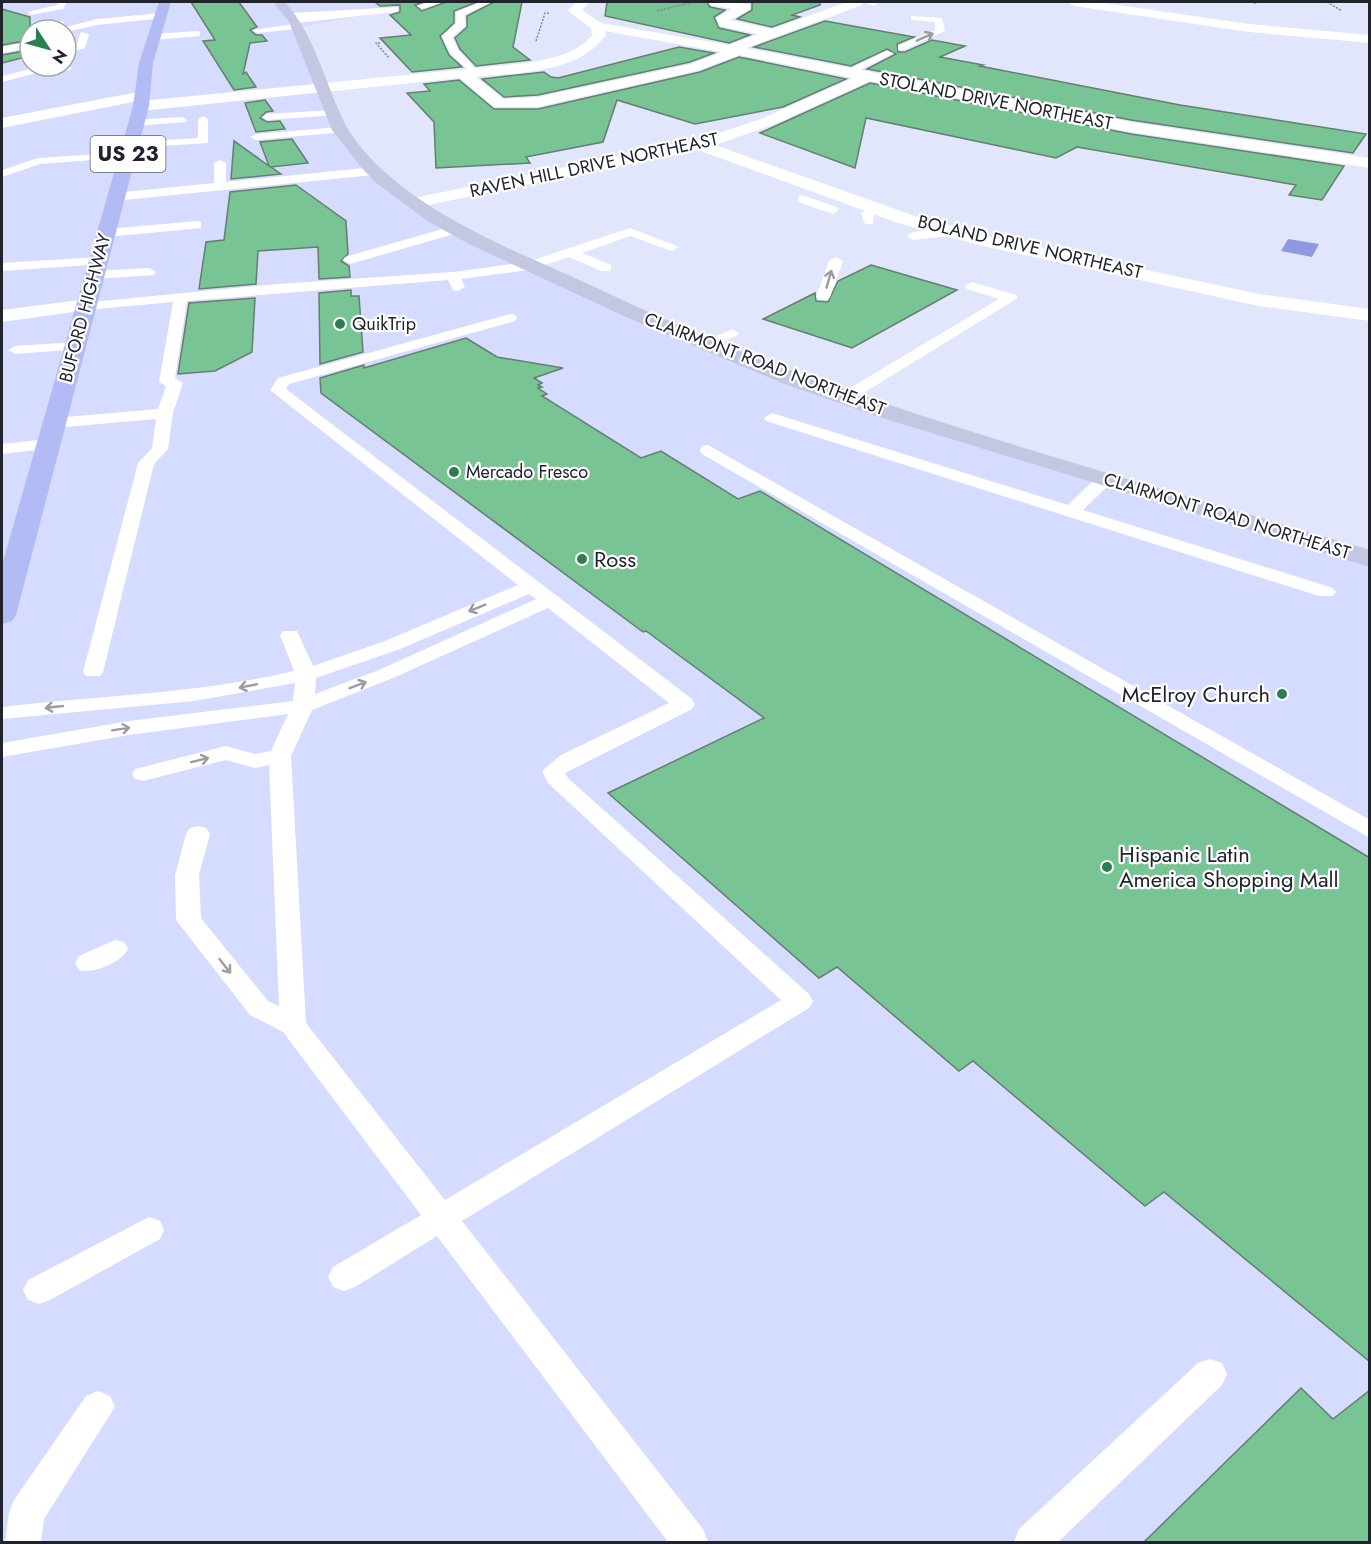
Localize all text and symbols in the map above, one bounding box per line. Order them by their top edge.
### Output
north arrow [18,18,78,78]
one-way arrow [916,31,934,43]
text: N [47,45,73,68]
street label: STOLAND DRIVE NORTHEAST [877,66,1115,136]
street label: RAVEN HILL DRIVE NORTHEAST [467,126,721,204]
road number: US 23 [90,136,166,172]
street label: BOLAND DRIVE NORTHEAST [915,208,1145,286]
street label: BUFORD HIGHWAY [53,230,118,385]
one-way arrow [824,270,835,289]
street label: CLAIRMONT ROAD NORTHEAST [641,306,890,422]
place label: QuikTrip [352,311,416,337]
marker: QuikTrip [333,317,347,331]
place label: Mercado Fresco [466,459,588,485]
marker: Mercado Fresco [447,465,461,479]
street label: CLAIRMONT ROAD NORTHEAST [1100,466,1354,566]
place label: Ross [594,543,636,575]
marker: Ross [575,552,589,566]
one-way arrow [468,603,487,614]
place label: McElroy Church [1122,678,1270,710]
one-way arrow [348,679,367,690]
one-way arrow [239,681,259,692]
marker: McElroy Church [1275,687,1289,701]
one-way arrow [45,702,65,713]
one-way arrow [111,723,130,734]
one-way arrow [190,753,209,765]
place label: Hispanic Latin America Shopping Mall [1119,838,1339,895]
marker: Hispanic Latin America Shopping Mall [1100,860,1114,874]
one-way arrow [219,958,232,974]

